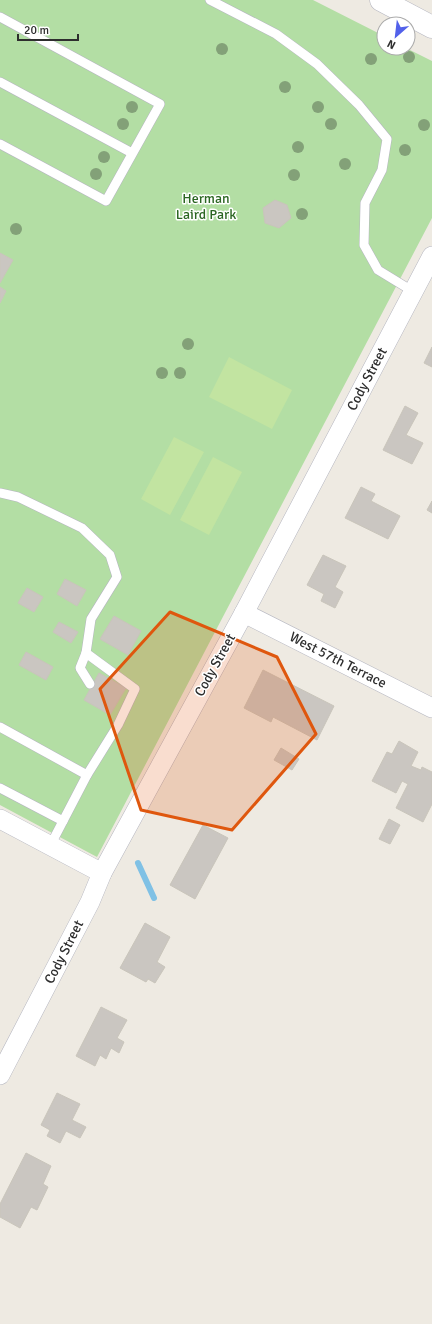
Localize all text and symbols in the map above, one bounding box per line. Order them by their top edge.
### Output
scale bar [18,16,78,42]
north arrow [376,16,416,56]
text: 20 m [24,23,49,38]
text: N [385,37,398,52]
park label: Herman Laird Park [176,190,236,223]
street label: Cody Street [343,344,391,414]
street label: West 57th Terrace [287,628,389,692]
street label: Cody Street [191,631,239,699]
street label: Cody Street [41,917,87,987]

